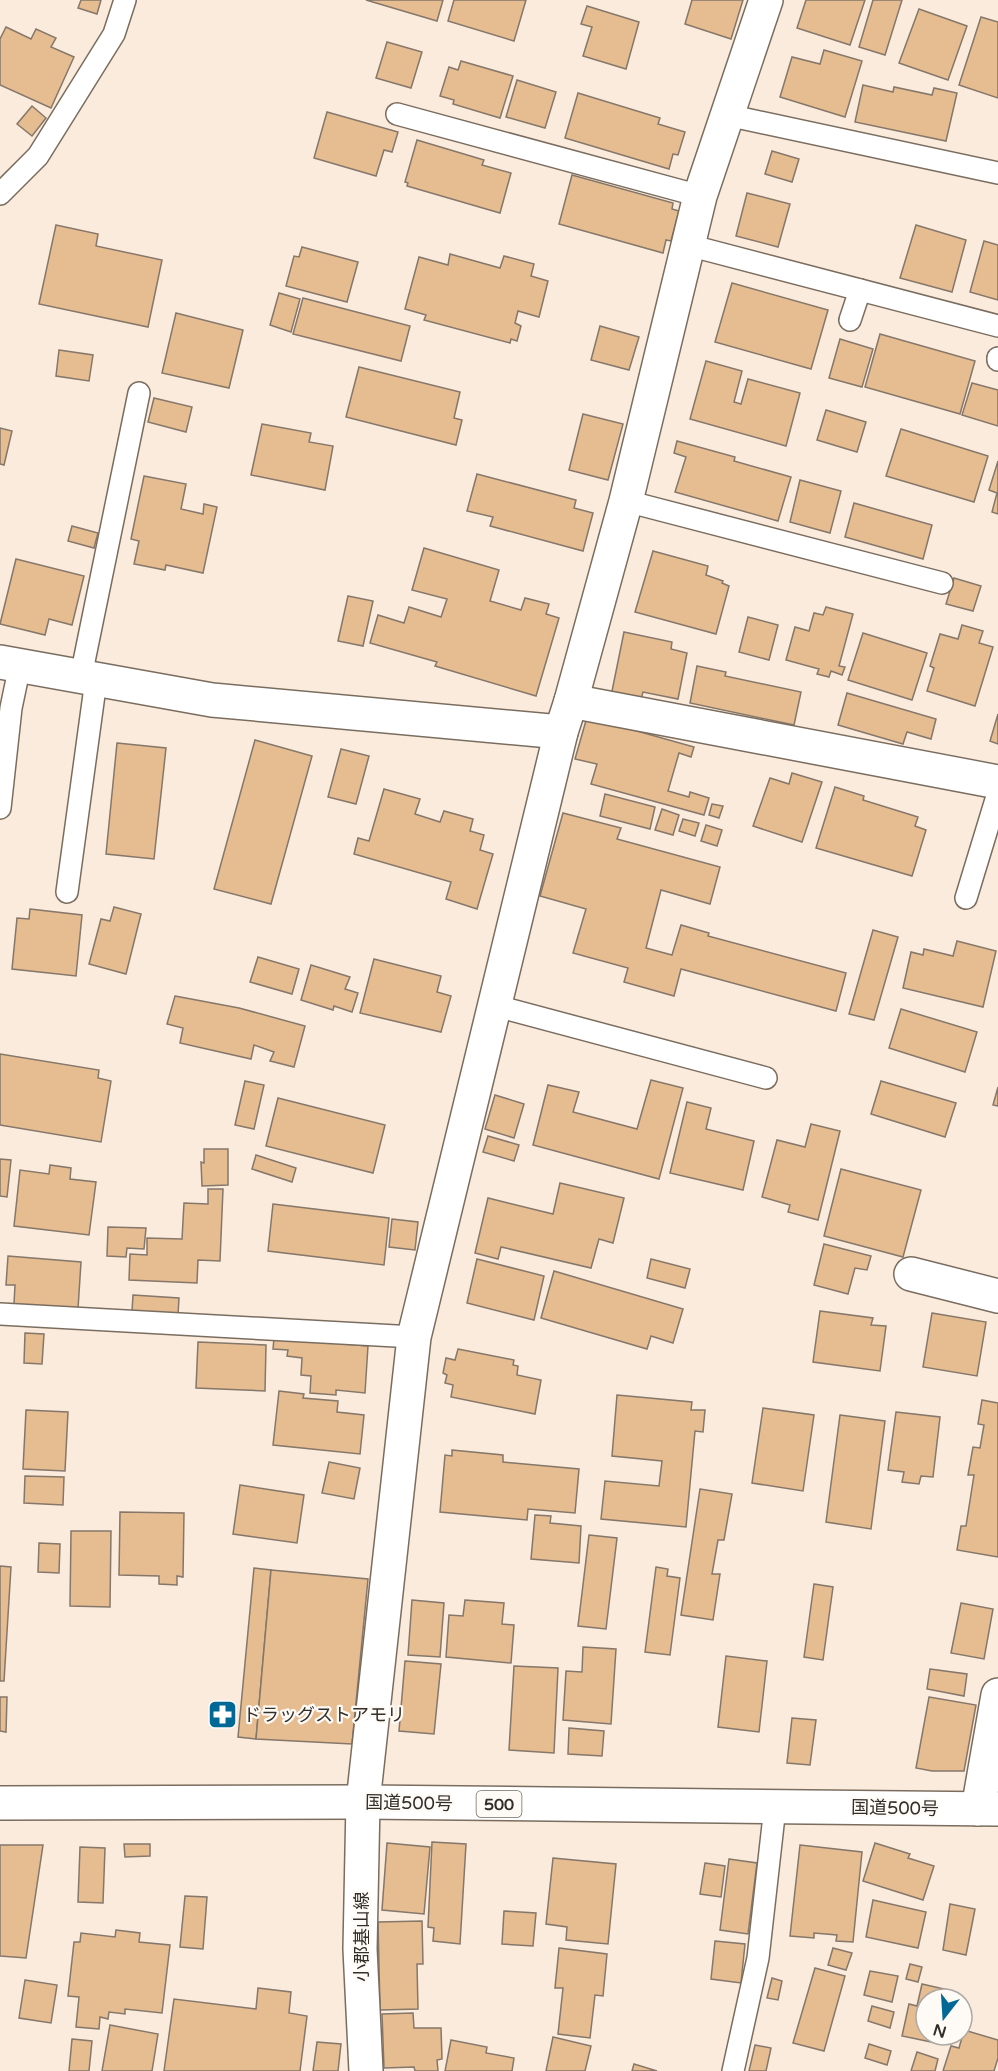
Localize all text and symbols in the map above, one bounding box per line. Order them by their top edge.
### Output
pharmacy icon: ドラッグストアモリ [206,1699,238,1731]
place label: ドラッグストアモリ [243,1704,405,1726]
street label: 国道500号 [365,1791,453,1815]
road number: 500 [476,1791,522,1817]
street label: 国道500号 [851,1796,939,1820]
street label: 小郡基山線 [351,1892,373,1982]
north arrow [914,1987,974,2047]
text: N [931,2019,949,2042]

